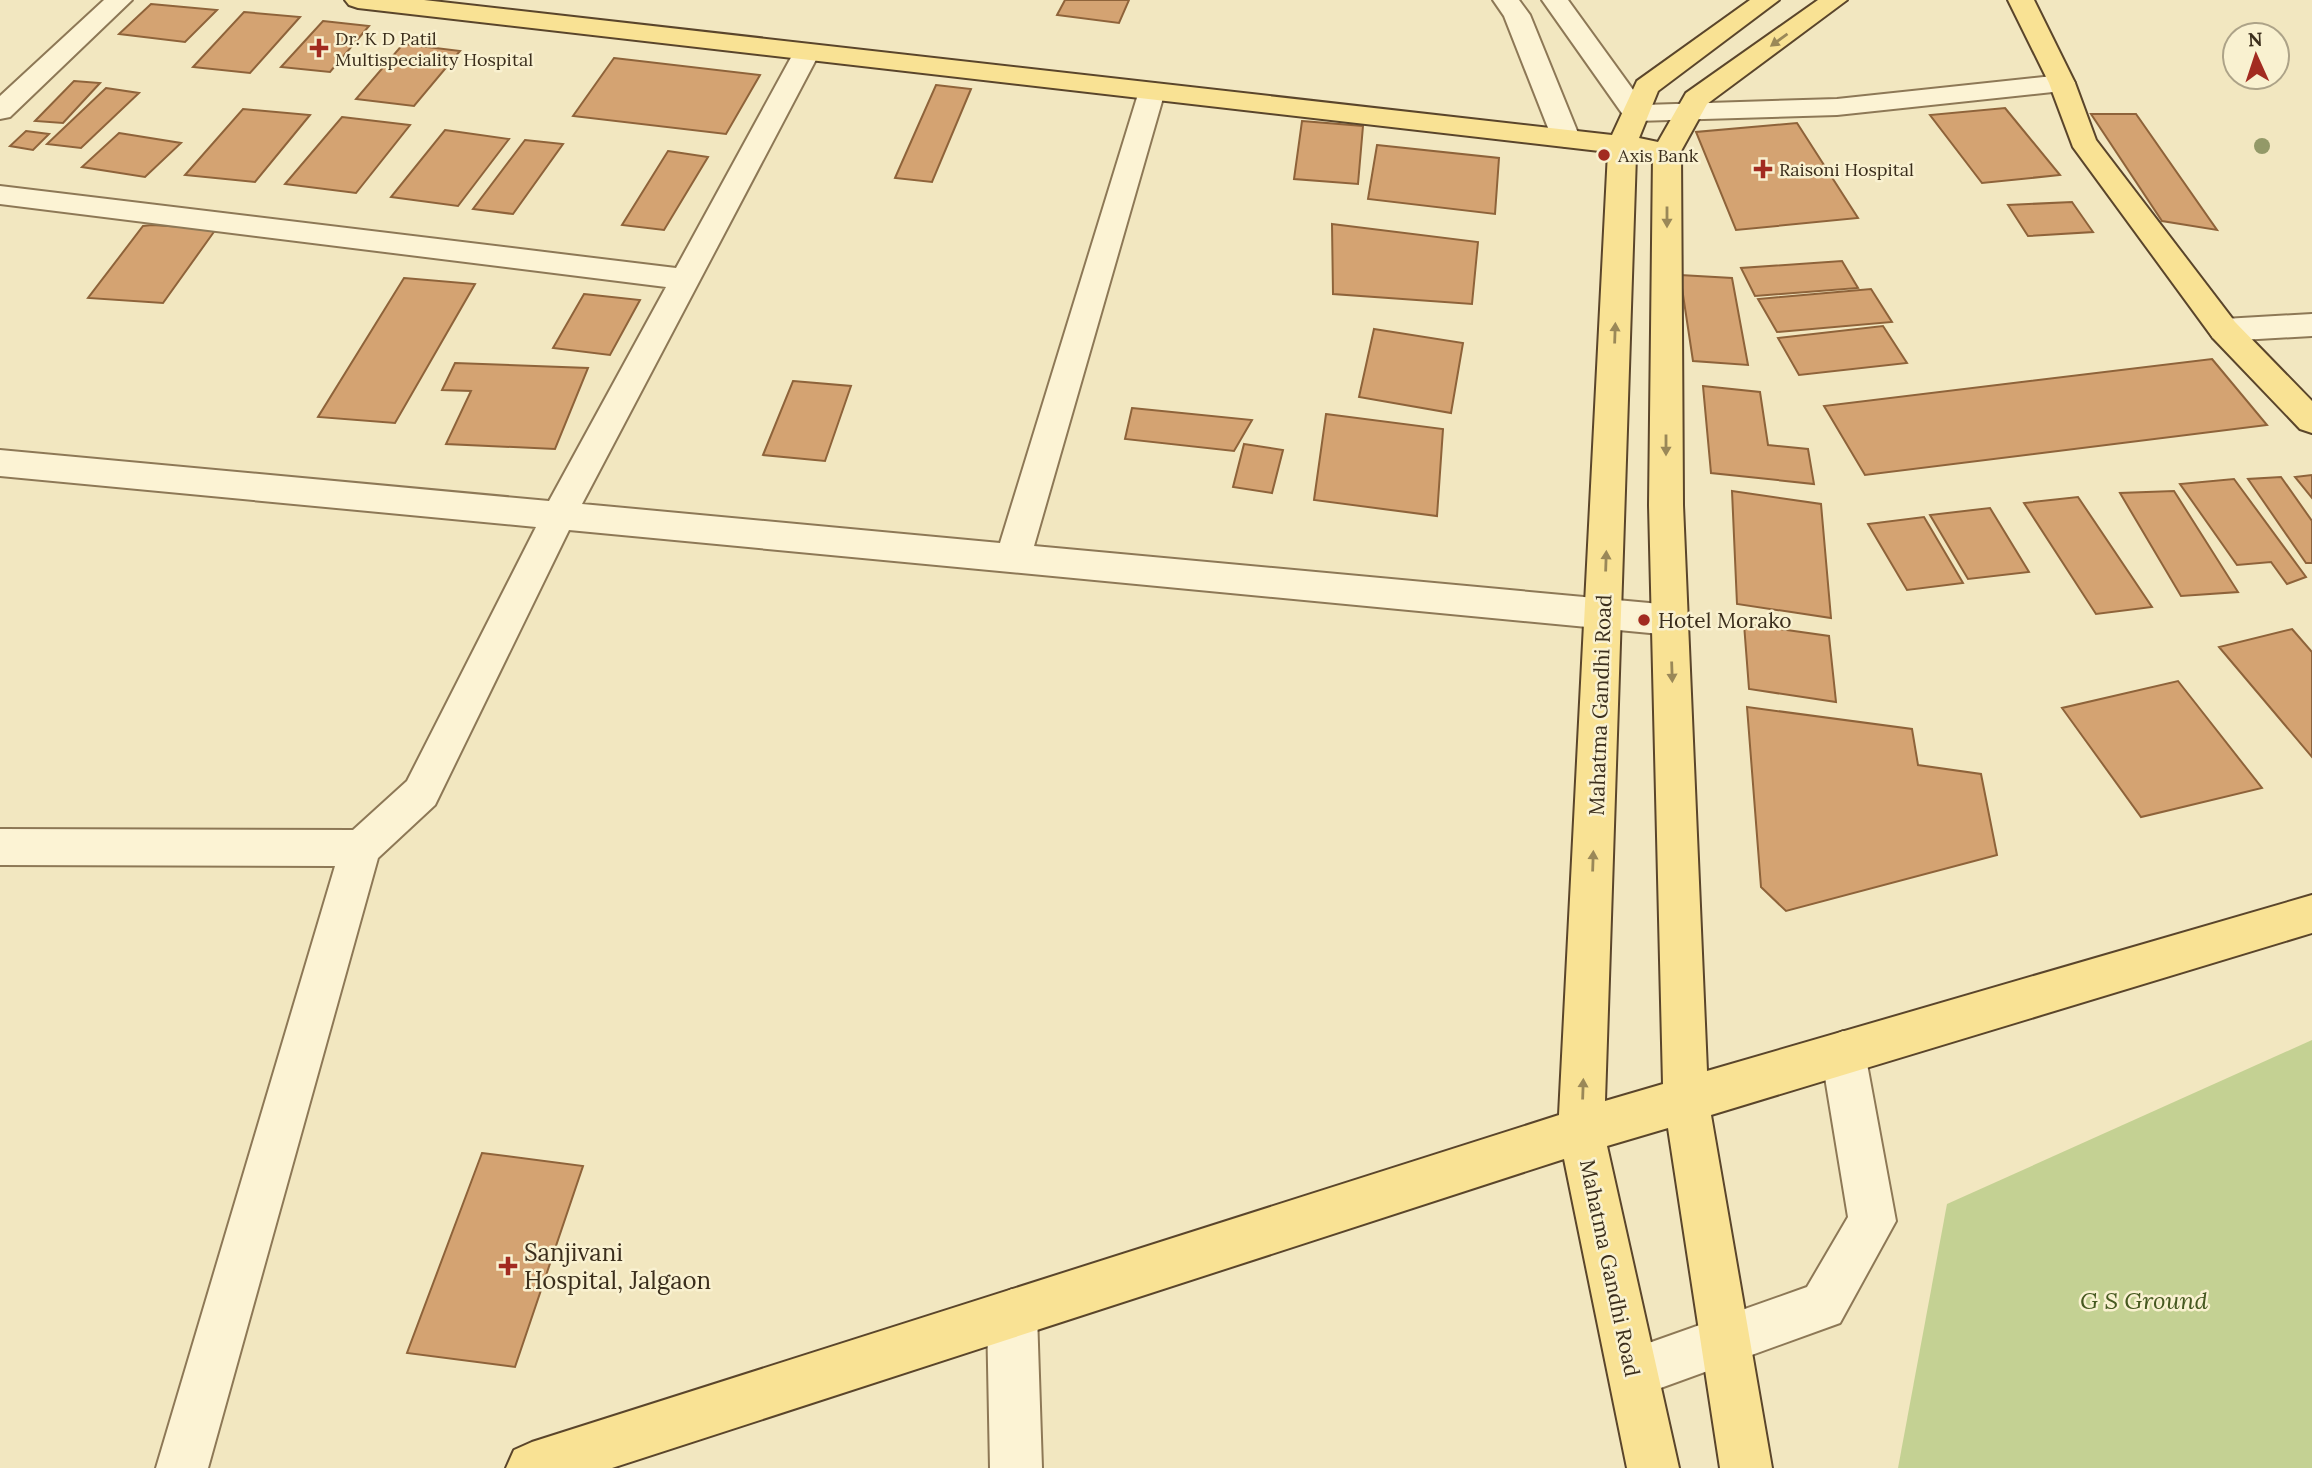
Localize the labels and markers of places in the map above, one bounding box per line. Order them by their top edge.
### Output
place label: Dr. K D Patil Multispeciality Hospital [335,27,533,71]
marker: Dr. K D Patil Multispeciality Hospital [309,38,329,58]
place label: Axis Bank [1617,144,1699,167]
marker: Axis Bank [1596,147,1612,163]
place label: Raisoni Hospital [1779,158,1914,181]
marker: Raisoni Hospital [1753,159,1773,179]
place label: Hotel Morako [1658,607,1792,634]
marker: Hotel Morako [1636,612,1652,628]
place label: Sanjivani Hospital, Jalgaon [524,1237,711,1296]
marker: Sanjivani Hospital, Jalgaon [498,1256,518,1276]

